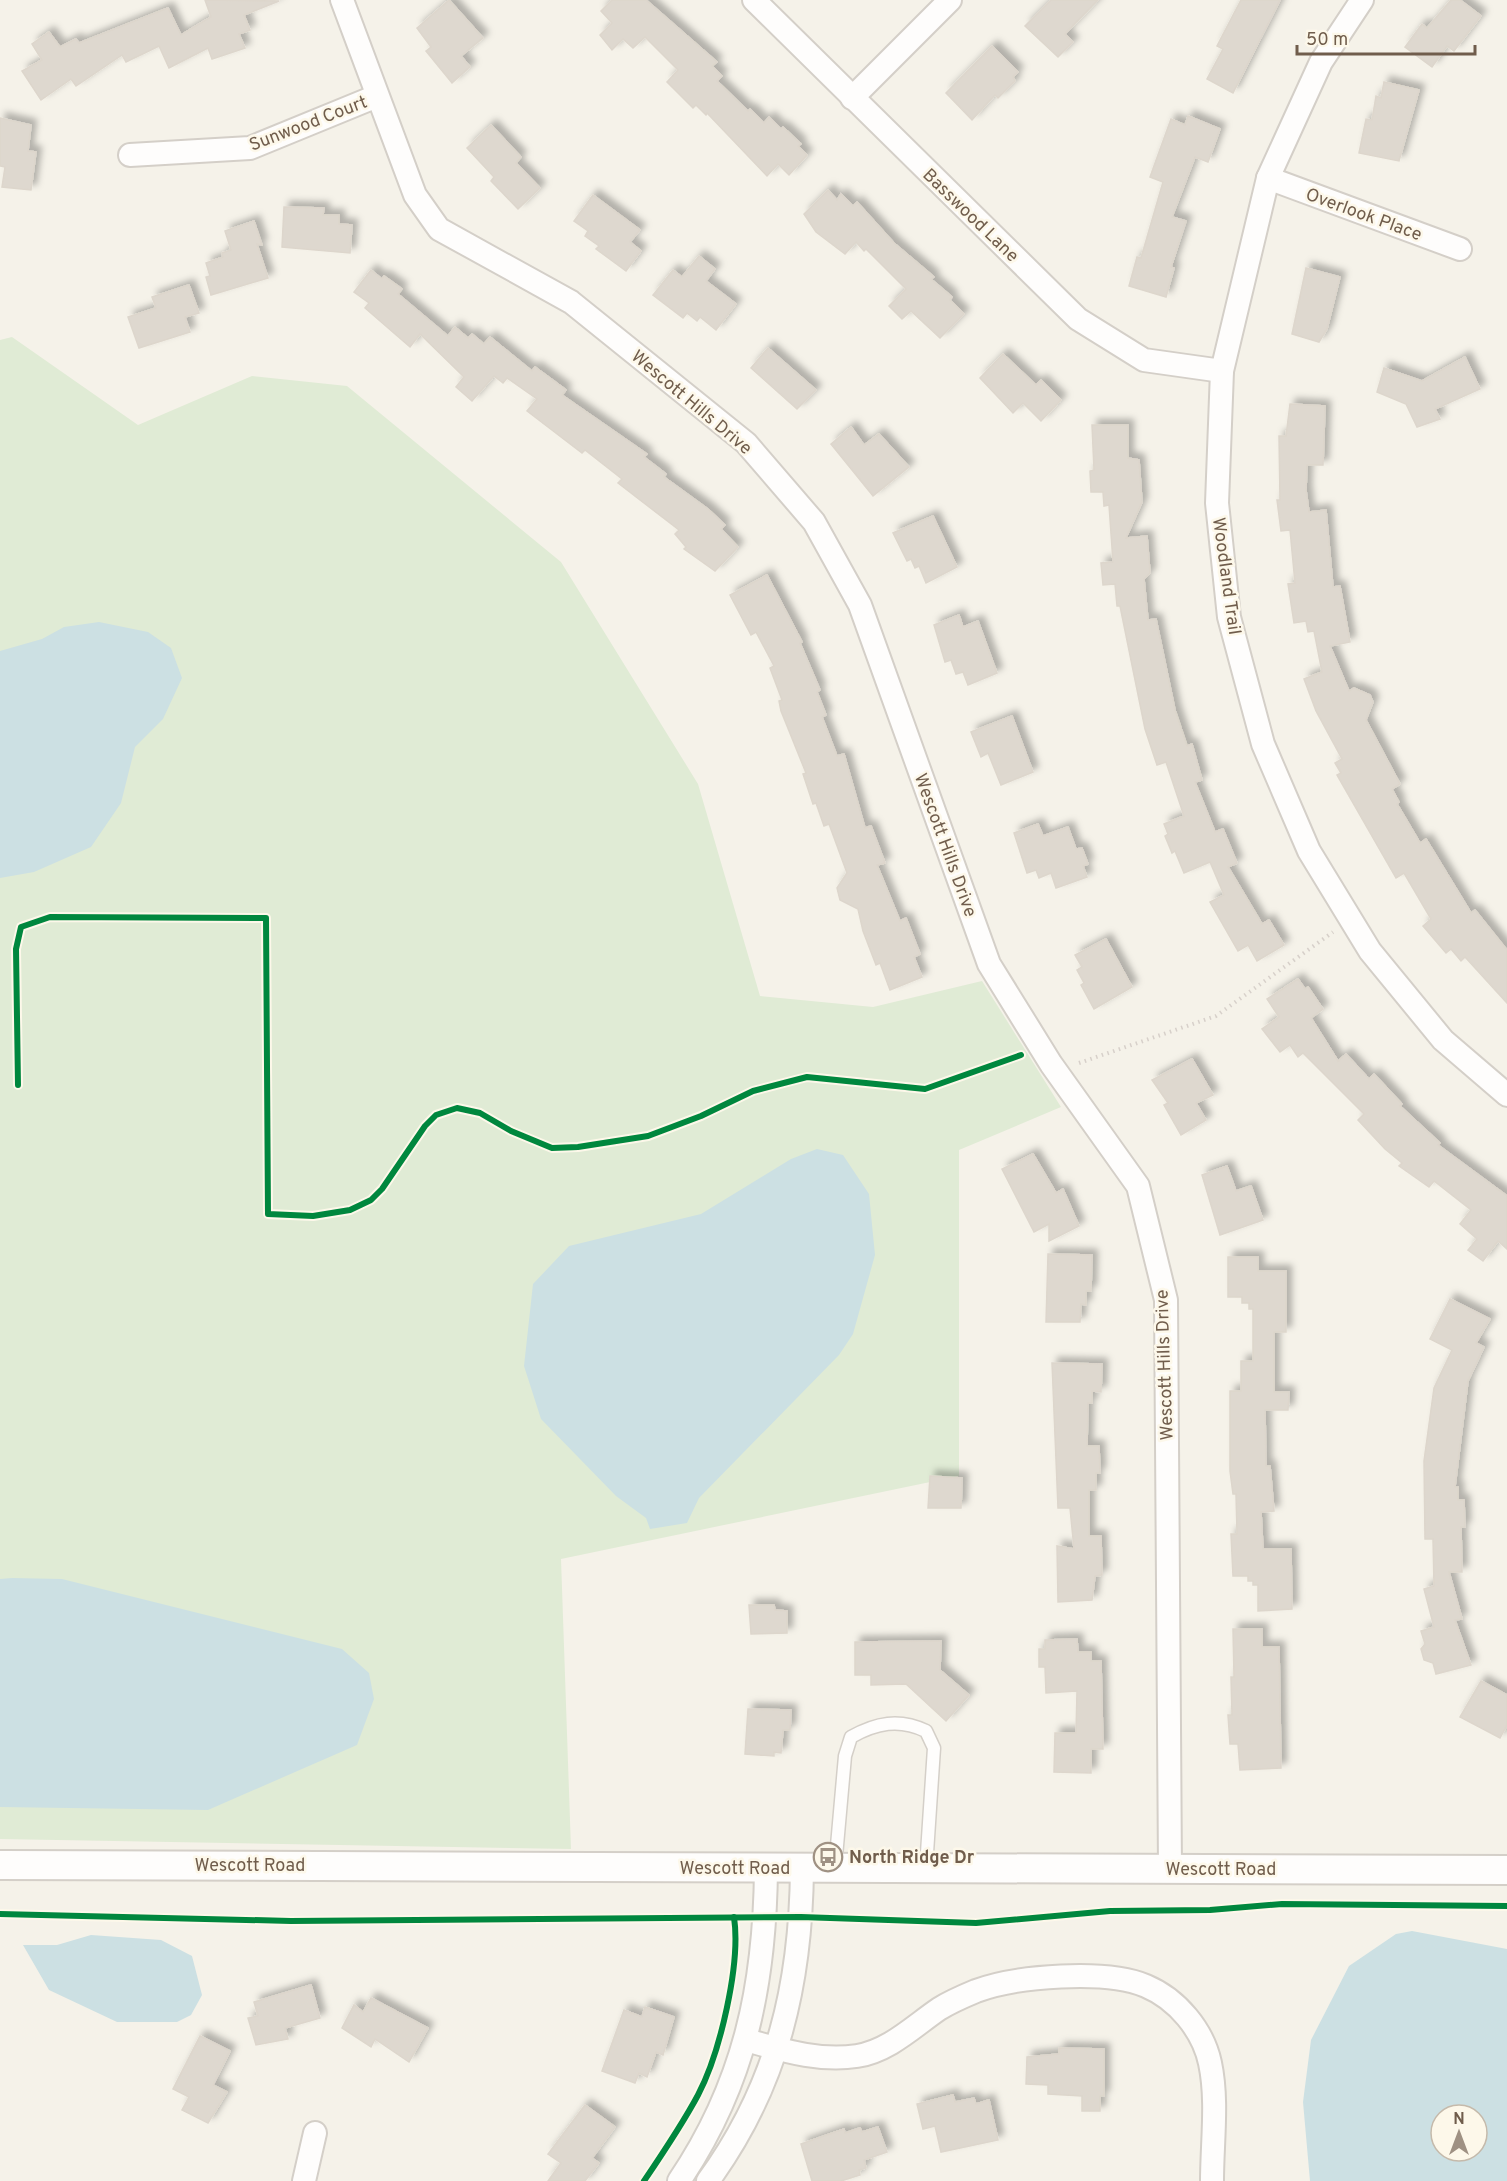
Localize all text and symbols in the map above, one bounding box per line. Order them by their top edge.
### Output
scale bar [1297,18,1476,56]
text: 50 m [1306,29,1348,52]
street label: Sunwood Court [246,91,371,158]
street label: Basswood Lane [917,164,1023,268]
street label: Overlook Place [1302,184,1425,247]
street label: Wescott Hills Drive [626,346,756,460]
street label: Woodland Trail [1206,516,1245,636]
street label: Wescott Hills Drive [908,771,981,920]
street label: Wescott Hills Drive [1151,1289,1180,1441]
bus stop icon: North Ridge Dr [812,1841,844,1873]
place label: North Ridge Dr [849,1847,975,1870]
street label: Wescott Road [195,1855,305,1878]
street label: Wescott Road [680,1858,790,1881]
street label: Wescott Road [1166,1859,1276,1882]
north arrow [1429,2103,1489,2163]
text: N [1453,2110,1465,2130]

